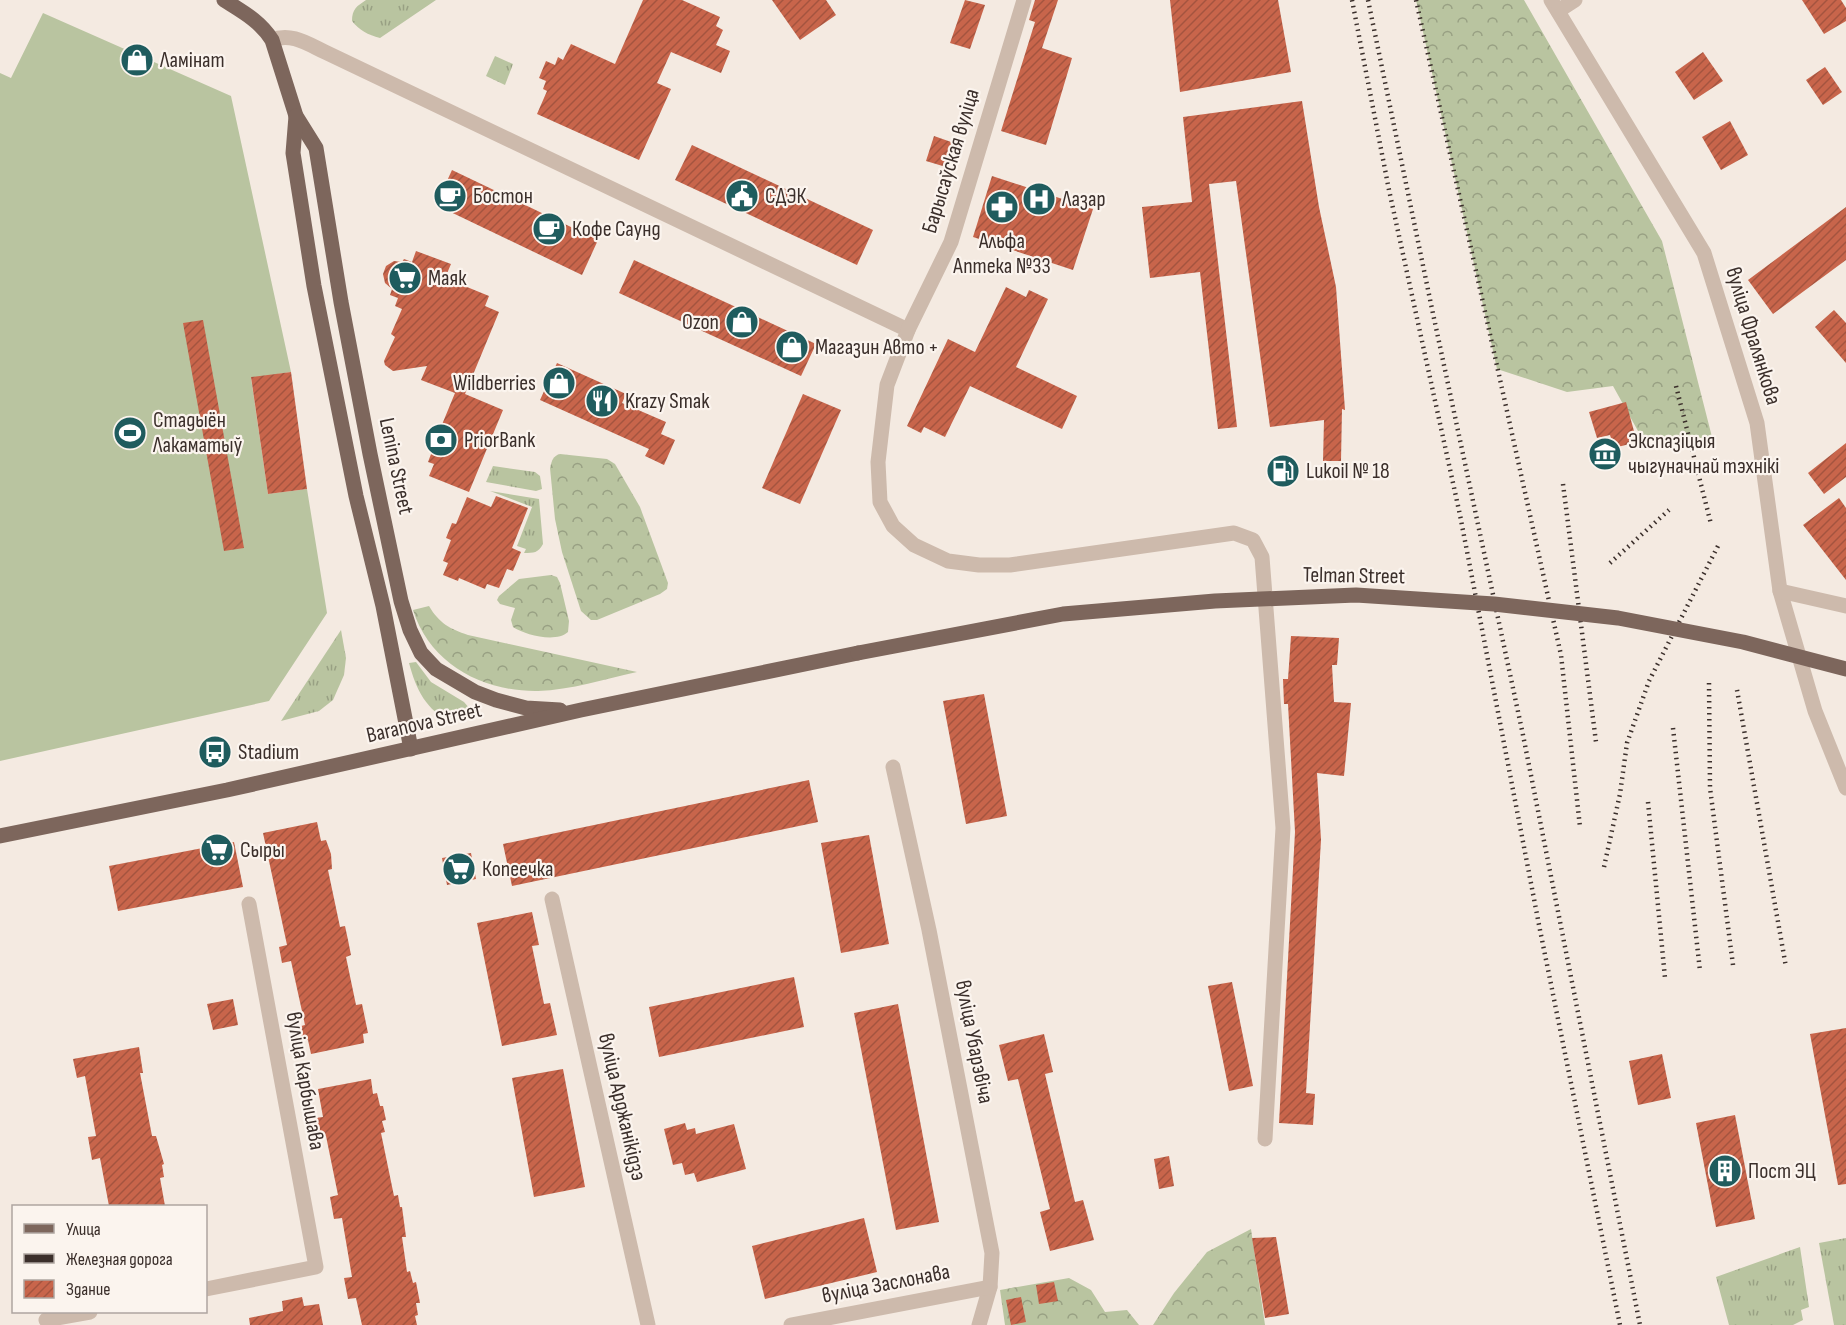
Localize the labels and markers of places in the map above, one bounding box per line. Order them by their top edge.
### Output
shop icon: Ламінат [119,42,155,78]
place label: Ламінат [159,47,225,74]
cafe icon: Бостон [432,178,468,214]
public building icon: СДЭК [724,178,760,214]
hospital icon: Лазар [1021,181,1057,217]
place label: Бостон [473,183,533,210]
place label: СДЭК [765,183,806,210]
place label: Лазар [1061,186,1106,213]
pharmacy icon: Альфа Аптека №33 [984,189,1020,225]
cafe icon: Кофе Саунд [531,211,567,247]
place label: Кофе Саунд [572,216,661,243]
place label: Альфа Аптека №33 [952,228,1051,280]
supermarket icon: Маяк [387,260,423,296]
place label: Маяк [428,265,467,292]
shop icon: Ozon [724,304,760,340]
place label: Ozon [682,309,719,336]
shop icon: Магазин Авто + [774,329,810,365]
place label: Магазин Авто + [815,334,939,361]
shop icon: Wildberries [541,365,577,401]
place label: Wildberries [453,370,536,397]
restaurant icon: Krazy Smak [584,383,620,419]
place label: Krazy Smak [625,388,710,415]
place label: Стадыён Лакаматыў [152,407,243,459]
sports icon: Стадыён Лакаматыў [112,415,148,451]
bank icon: PriorBank [423,422,459,458]
place label: PriorBank [464,427,536,454]
place label: Экспазіцыя чыгуначнай тэхнікі [1628,428,1779,480]
museum icon: Экспазіцыя чыгуначнай тэхнікі [1587,436,1623,472]
fuel station icon: Lukoil № 18 [1265,453,1301,489]
place label: Lukoil № 18 [1306,458,1390,485]
bus stop icon: Stadium [197,734,233,770]
place label: Stadium [238,739,299,766]
supermarket icon: Сыры [199,832,235,868]
place label: Сыры [240,837,285,864]
supermarket icon: Копеечка [441,851,477,887]
place label: Копеечка [482,856,553,883]
building icon: Пост ЭЦ [1707,1153,1743,1189]
place label: Пост ЭЦ [1748,1158,1816,1185]

